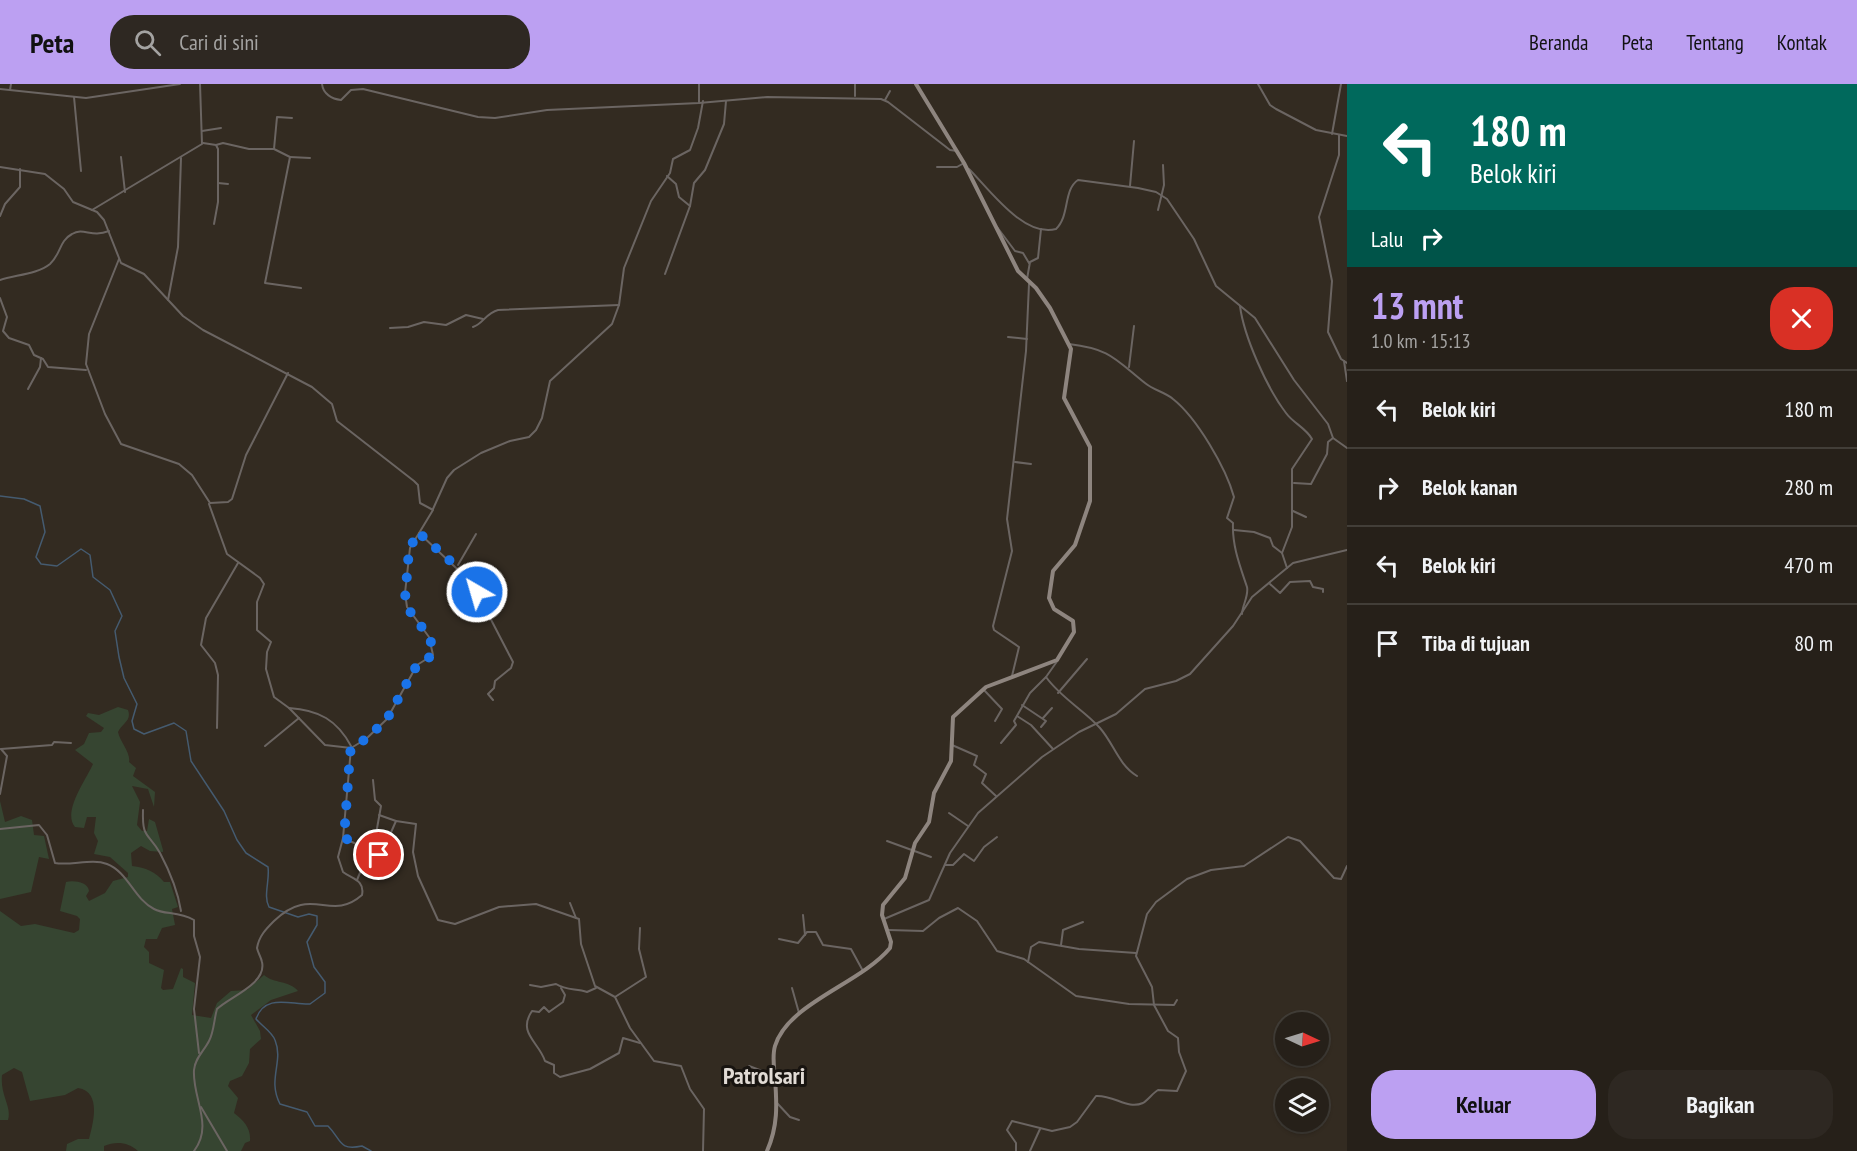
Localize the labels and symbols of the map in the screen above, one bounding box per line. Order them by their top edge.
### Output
position arrow [445,560,509,624]
pin [353,829,404,880]
north arrow [1275,1012,1329,1066]
district label: Patrolsari [723,1060,805,1091]

